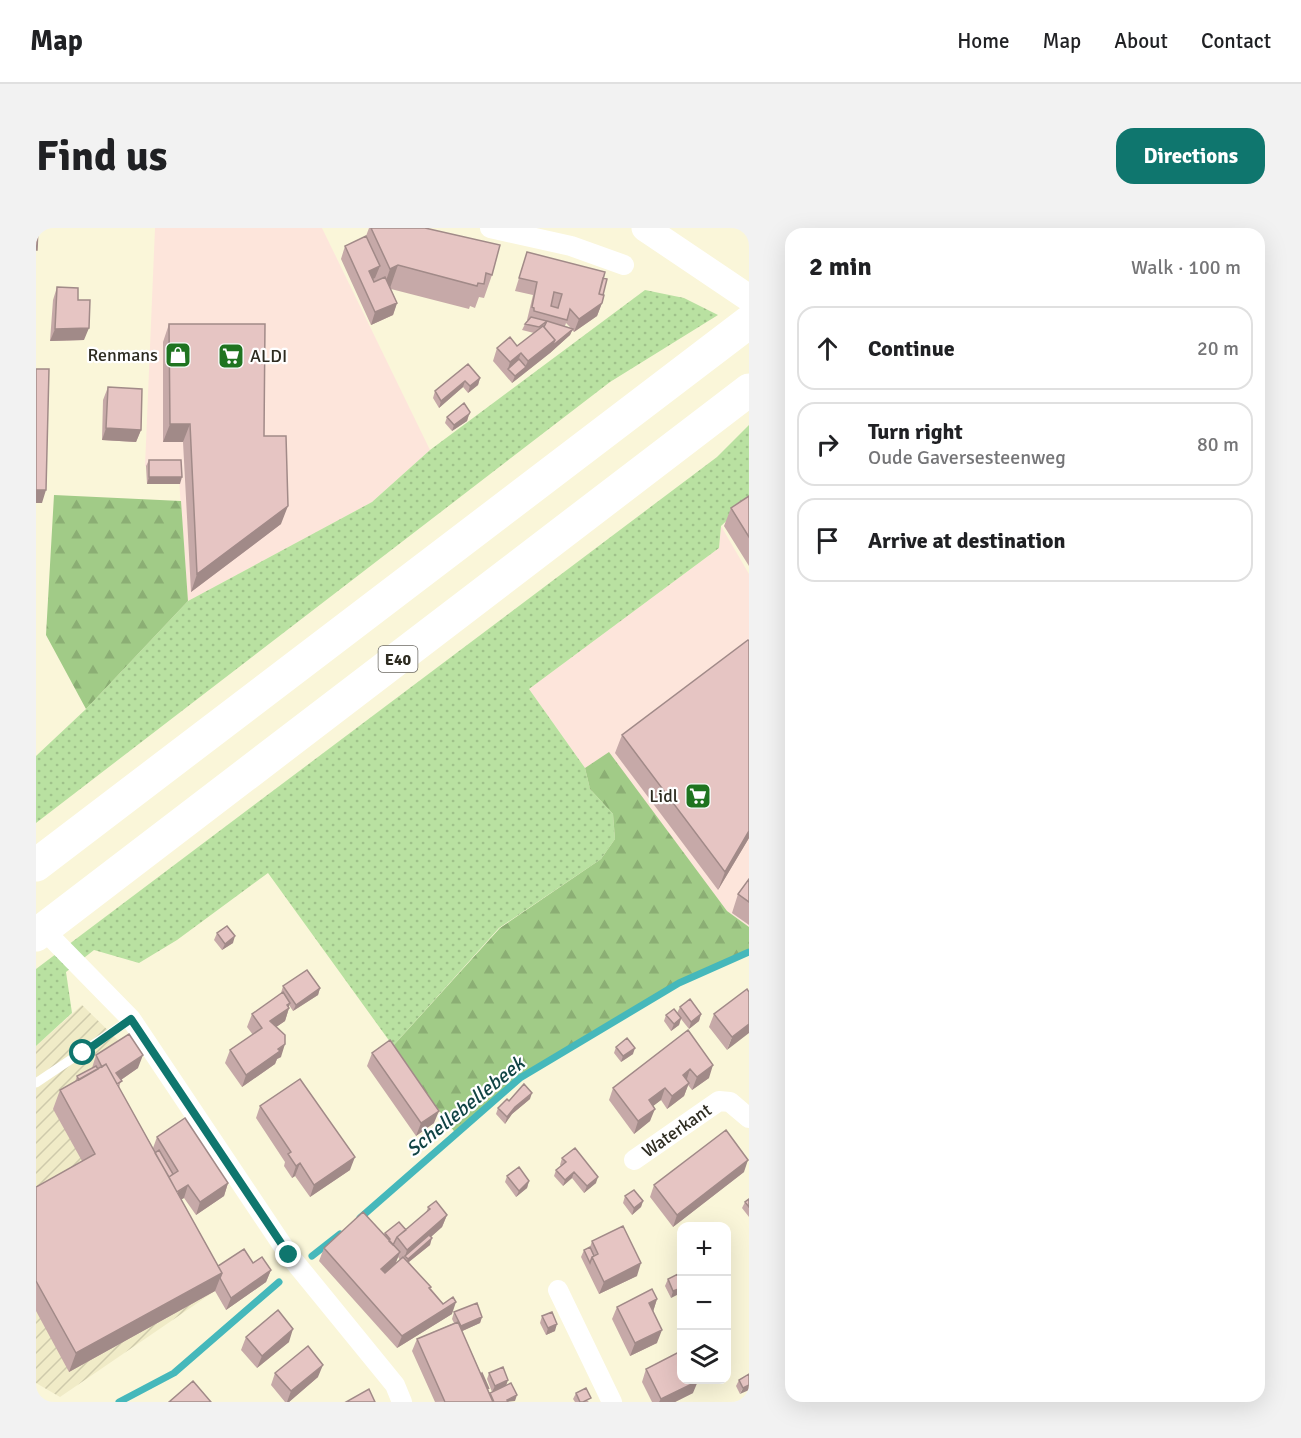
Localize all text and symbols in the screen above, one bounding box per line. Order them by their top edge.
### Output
text: Map [30,24,83,58]
text: Home [957,28,1010,54]
text: Map [1043,28,1081,54]
text: About [1114,28,1168,54]
text: Contact [1201,28,1271,54]
button: Directions [1116,128,1265,184]
text: Find us [36,131,167,182]
text: 2 min [809,251,872,283]
text: Walk · 100 m [1131,255,1241,280]
icon: ahead [811,332,844,365]
text: Continue [868,335,955,362]
text: 20 m [1197,336,1239,361]
shop icon: Renmans [163,340,193,370]
supermarket icon: ALDI [216,341,246,371]
place label: Renmans [87,344,158,366]
place label: ALDI [250,345,287,367]
text: Turn right [868,418,963,445]
icon: right [811,428,844,461]
text: 80 m [1197,432,1239,457]
text: Oude Gaversesteenweg [868,445,1066,470]
icon: arrive [811,524,844,557]
text: Arrive at destination [868,527,1065,554]
road number: E40 [378,646,418,672]
supermarket icon: Lidl [683,781,713,811]
place label: Lidl [649,785,678,807]
route start [69,1039,95,1065]
water label: Schellebellebeek [401,1050,531,1162]
street label: Waterkant [638,1099,716,1162]
map controls [677,1222,731,1384]
button: + [677,1222,731,1276]
route end [275,1241,301,1267]
button: − [677,1276,731,1330]
button: layers [677,1330,731,1384]

